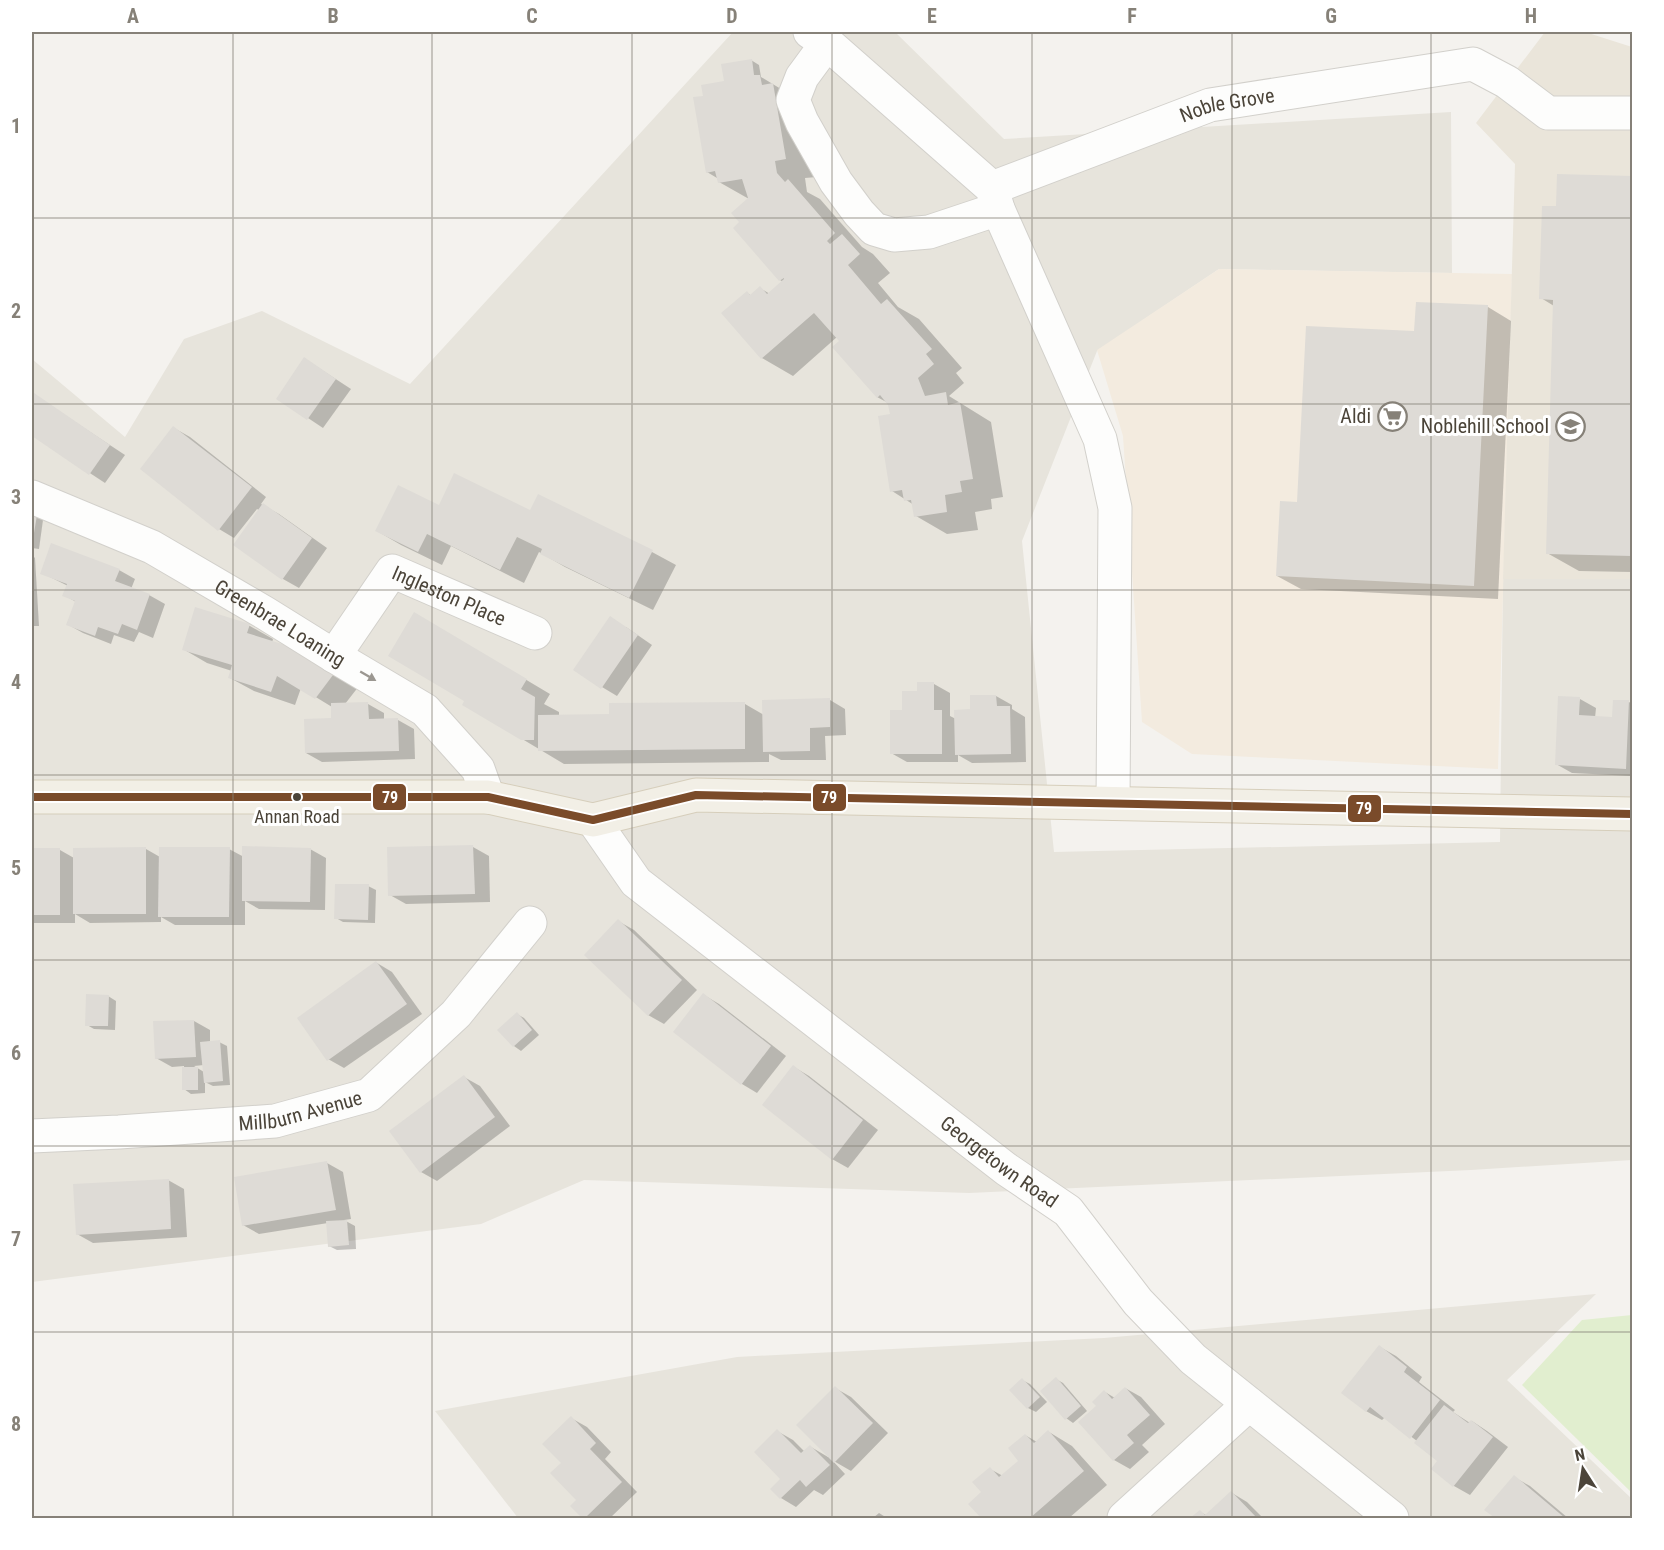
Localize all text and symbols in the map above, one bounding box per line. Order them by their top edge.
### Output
text: A [127,4,139,28]
text: B [327,4,339,28]
text: C [526,4,538,28]
text: D [726,4,738,28]
text: E [927,4,937,28]
text: F [1127,4,1137,28]
text: G [1325,4,1337,28]
text: H [1525,4,1537,28]
street label: Noble Grove [1176,83,1276,127]
text: 1 [11,114,21,138]
text: 2 [11,299,21,323]
supermarket icon: Aldi [1376,400,1408,432]
place label: Aldi [1340,404,1371,428]
school or university icon: Noblehill School [1554,410,1586,442]
place label: Noblehill School [1421,414,1549,438]
text: 3 [11,485,21,509]
street label: Ingleston Place [388,561,510,631]
street label: Greenbrae Loaning [211,574,350,672]
text: 4 [11,670,21,694]
one-way arrow [360,671,376,682]
line badge: 79 [372,783,407,811]
line badge: 79 [812,783,847,812]
text: 79 [382,788,398,807]
text: 79 [821,788,837,807]
marker: Annan Road [291,791,303,803]
line badge: 79 [1347,794,1382,823]
text: 79 [1356,799,1372,818]
place label: Annan Road [254,806,340,827]
text: 5 [11,856,21,880]
text: 6 [11,1041,21,1065]
street label: Millburn Avenue [238,1086,365,1136]
street label: Georgetown Road [936,1111,1063,1213]
text: 7 [11,1227,21,1251]
text: 8 [11,1412,21,1436]
north arrow [1553,1439,1613,1499]
text: N [1573,1445,1587,1465]

